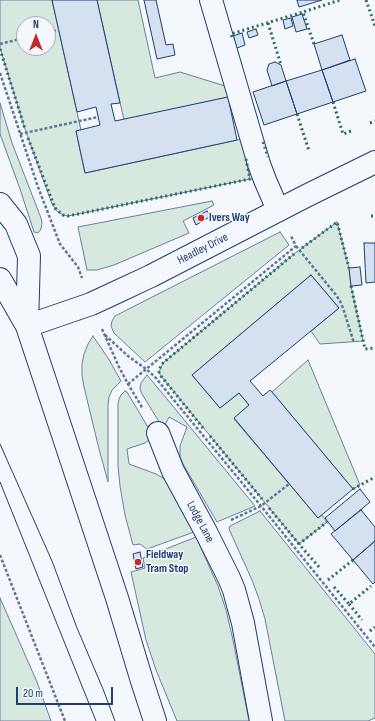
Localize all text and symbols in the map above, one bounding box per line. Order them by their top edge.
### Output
north arrow [16,16,56,56]
text: N [33,18,39,31]
place label: Ivers Way [209,211,250,225]
marker: Ivers Way [196,213,206,223]
street label: Headley Drive [175,230,231,268]
street label: Lodge Lane [183,499,217,545]
place label: Fieldway Tram Stop [146,548,189,576]
marker: Fieldway Tram Stop [133,557,143,567]
scale bar [18,679,115,705]
text: 20 m [23,686,43,701]

